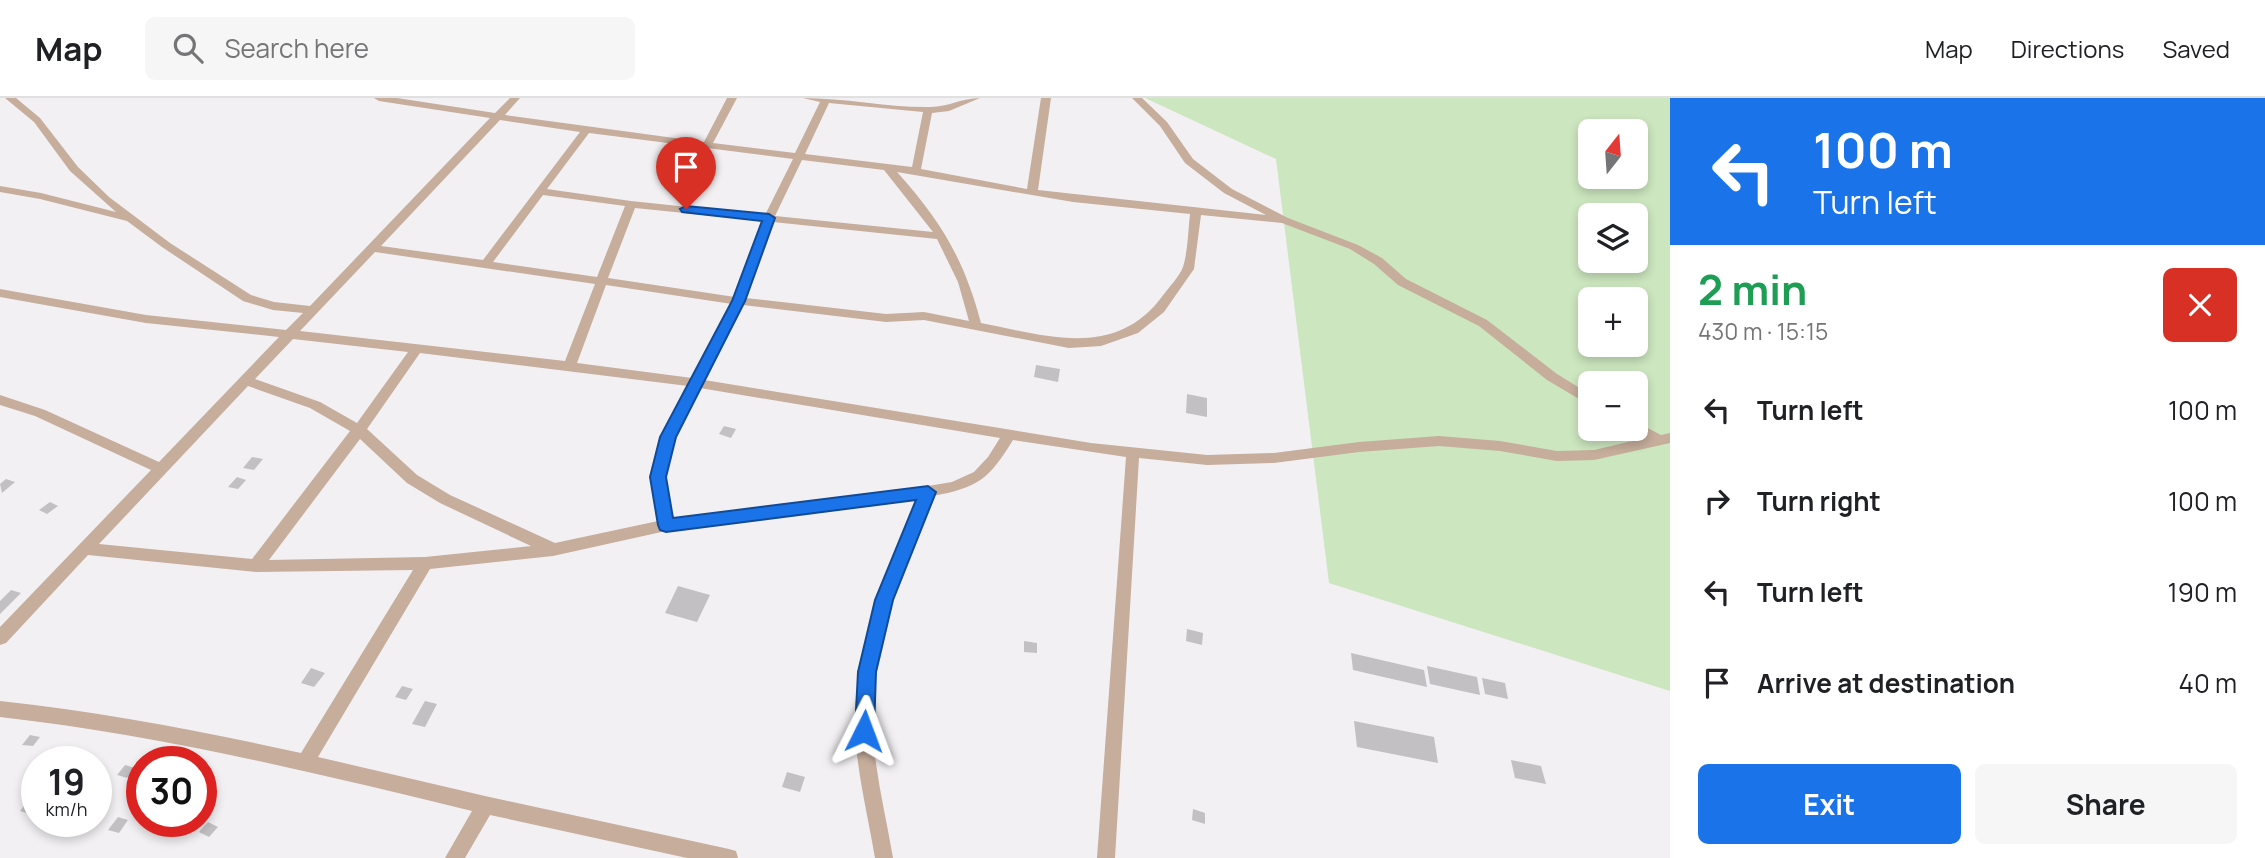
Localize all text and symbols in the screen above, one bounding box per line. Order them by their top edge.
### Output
search box [145,17,635,80]
text: Map [35,26,103,71]
icon: search [169,29,207,67]
text: Search here [225,30,369,66]
text: Map [1925,32,1973,65]
text: Directions [2011,32,2124,65]
text: Saved [2162,32,2230,65]
text: 100 m [1813,116,1953,183]
north arrow [1578,119,1648,189]
map controls [1578,119,1648,441]
icon: left [1698,126,1789,217]
pin [656,137,716,209]
icon: arrive [667,148,705,186]
text: Turn left [1813,180,1937,224]
button: layers [1578,203,1648,273]
text: 2 min [1698,260,1807,318]
button: close [2163,268,2237,342]
button: + [1578,287,1648,357]
text: 430 m · 15:15 [1698,315,1828,347]
button: − [1578,371,1648,441]
icon: left [1698,391,1736,429]
text: Turn left [1757,392,1864,428]
text: 100 m [2168,392,2237,428]
icon: right [1698,482,1736,520]
text: Turn right [1757,483,1881,519]
text: 100 m [2168,483,2237,519]
icon: left [1698,573,1736,611]
text: Turn left [1757,574,1864,610]
text: 190 m [2168,574,2237,610]
icon: arrive [1698,664,1736,702]
text: Arrive at destination [1757,665,2015,701]
text: 40 m [2179,665,2237,701]
position arrow [827,694,901,768]
speed limit sign: 30 [126,746,217,837]
text: 19 [48,758,85,806]
button: Exit [1698,764,1961,844]
button: Share [1975,764,2237,844]
text: km/h [46,797,87,821]

